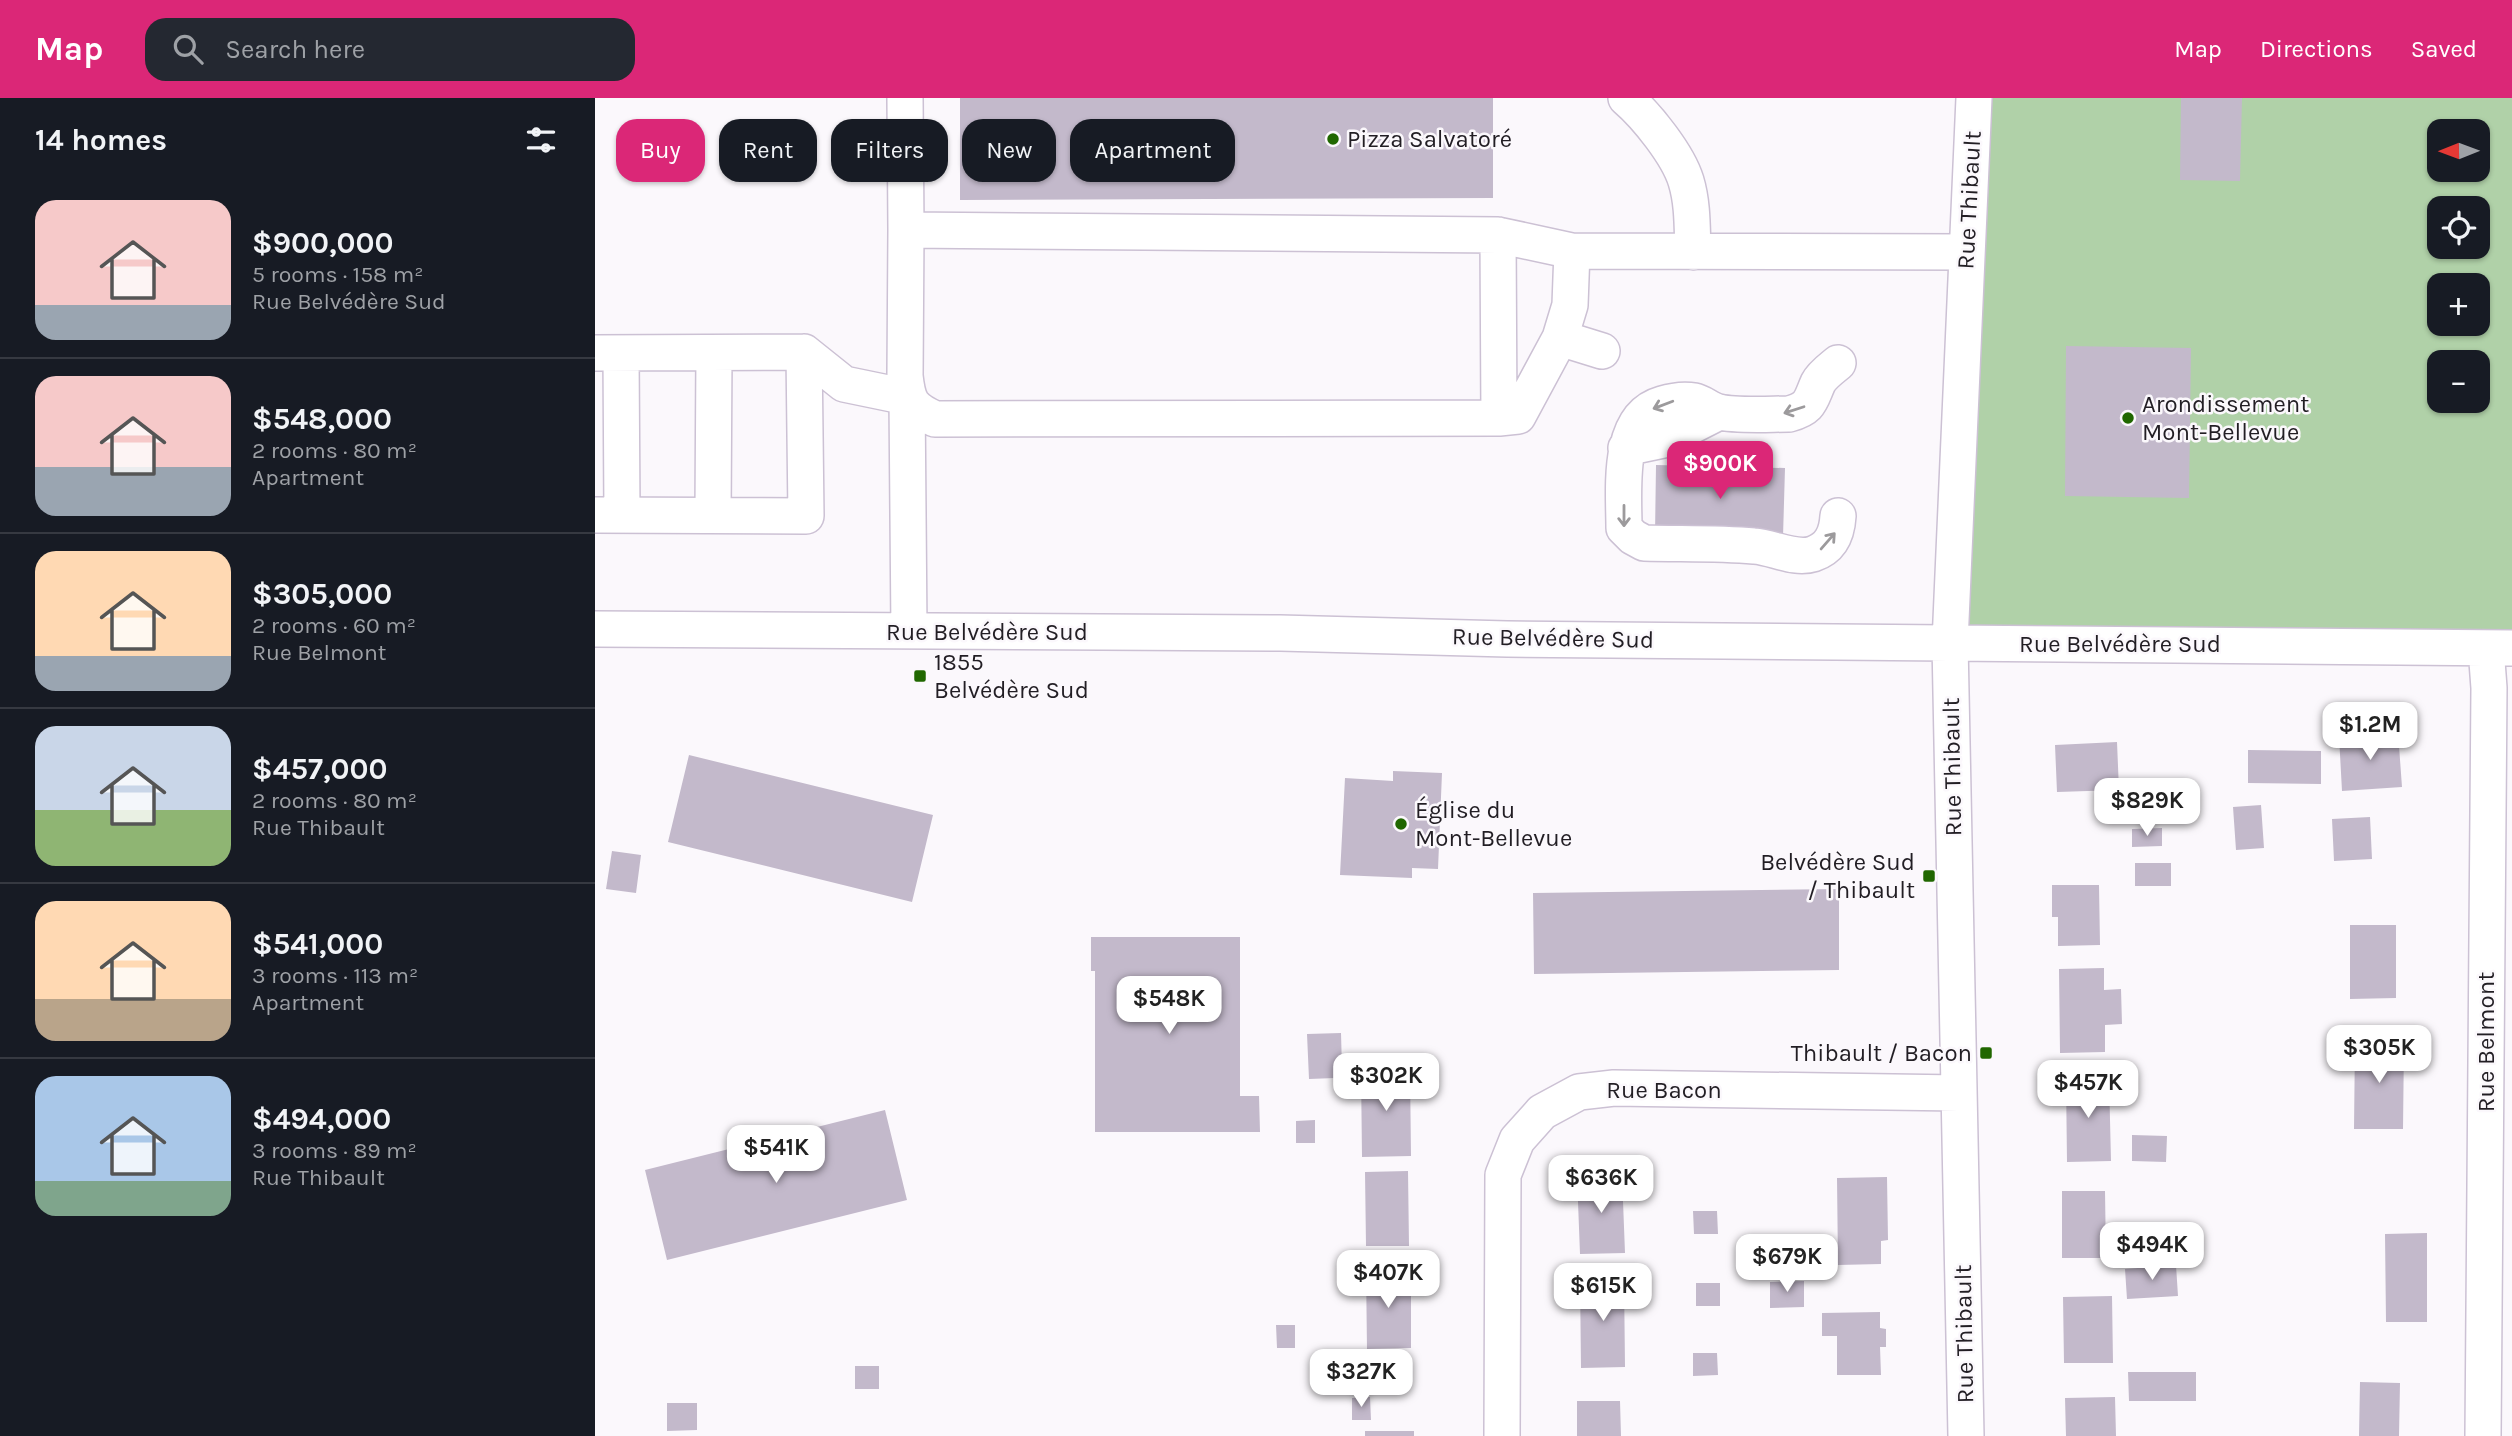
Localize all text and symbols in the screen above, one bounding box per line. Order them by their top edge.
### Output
search box [145,18,635,81]
text: Map [35,30,103,68]
icon: search [169,30,207,68]
text: Search here [225,34,365,65]
text: Map [2174,35,2222,63]
text: Directions [2260,35,2373,63]
text: Saved [2411,35,2477,63]
chip: Buy [616,119,705,182]
chip: Rent [719,119,817,182]
chip: Filters [831,119,948,182]
chip: New [962,119,1056,182]
chip: Apartment [1070,119,1235,182]
north arrow [2427,119,2490,182]
map controls [2427,119,2490,413]
icon: filters [522,121,560,159]
text: 14 homes [35,122,167,158]
place label: Pizza Salvatoré [1347,125,1512,153]
street label: Rue Thibault [1951,130,1987,270]
marker: Pizza Salvatoré [1325,131,1341,147]
button: locate [2427,196,2490,259]
text: $900,000 [252,225,393,261]
icon: home [91,228,175,312]
text: 5 rooms · 158 m² [252,261,423,288]
button: + [2427,273,2490,336]
text: Rue Belvédère Sud [252,288,446,315]
button: − [2427,350,2490,413]
place label: Arondissement Mont-Bellevue [2142,390,2309,446]
one-way arrow [1653,400,1674,412]
text: $548,000 [252,401,392,437]
icon: home [91,404,175,488]
one-way arrow [1784,405,1806,417]
marker: Arondissement Mont-Bellevue [2120,410,2136,426]
text: 2 rooms · 80 m² [252,437,417,464]
pin: $900K [1671,442,1769,501]
text: $900K [1683,450,1757,477]
text: Apartment [252,464,364,491]
one-way arrow [1617,504,1631,527]
one-way arrow [1819,533,1835,551]
text: $305,000 [252,576,392,612]
icon: home [91,579,175,663]
text: 2 rooms · 60 m² [252,612,416,639]
street label: Rue Belvédère Sud [886,618,1088,646]
street label: Rue Belvédère Sud [1452,622,1654,654]
street label: Rue Belvédère Sud [2019,630,2221,658]
text: Rue Belmont [252,639,386,666]
place label: 1855 Belvédère Sud [934,648,1089,704]
marker: 1855 Belvédère Sud [912,668,928,684]
street label: Rue Thibault [1937,697,1967,837]
pin: $1.2M [2321,702,2419,762]
text: $1.2M [2338,711,2402,738]
text: $457,000 [252,751,387,787]
icon: home [91,754,175,838]
pin: $829K [2098,778,2196,838]
text: 2 rooms · 80 m² [252,787,417,814]
text: $829K [2110,787,2184,814]
place label: Église du Mont-Bellevue [1415,795,1572,852]
text: Rue Thibault [252,814,385,841]
marker: Église du Mont-Bellevue [1393,816,1409,832]
place label: Belvédère Sud / Thibault [1760,848,1915,904]
marker: Belvédère Sud / Thibault [1921,868,1937,884]
text: $541,000 [252,926,383,962]
icon: home [91,929,175,1013]
text: 3 rooms · 113 m² [252,962,418,989]
street label: Rue Belmont [2472,972,2500,1112]
pin: $548K [1120,976,1218,1036]
text: $548K [1133,985,1205,1012]
text: Apartment [252,989,364,1016]
pin: $305K [2330,1026,2428,1085]
text: $305K [2342,1034,2416,1061]
place label: Thibault / Bacon [1791,1039,1972,1067]
marker: Thibault / Bacon [1978,1045,1994,1061]
pin: $302K [1337,1054,1435,1113]
pin: $457K [2039,1060,2137,1120]
text: $302K [1349,1062,1423,1089]
text: $457K [2053,1069,2123,1096]
street label: Rue Bacon [1606,1076,1722,1104]
text: $494,000 [252,1101,391,1137]
icon: home [91,1104,175,1188]
pin: $541K [727,1126,825,1185]
text: $541K [743,1134,809,1161]
text: 3 rooms · 89 m² [252,1137,417,1164]
pin: $636K [1552,1156,1650,1215]
text: Rue Thibault [252,1164,385,1191]
text: $636K [1564,1164,1638,1191]
pin: $494K [2103,1222,2201,1282]
text: $494K [2116,1231,2188,1258]
pin: $679K [1738,1234,1836,1294]
text: $679K [1752,1243,1822,1270]
pin: $407K [1339,1250,1437,1310]
text: $407K [1353,1259,1423,1286]
pin: $615K [1554,1264,1652,1323]
street label: Rue Thibault [1949,1264,1979,1404]
text: $615K [1570,1272,1636,1299]
pin: $327K [1312,1350,1410,1409]
text: $327K [1326,1358,1396,1385]

